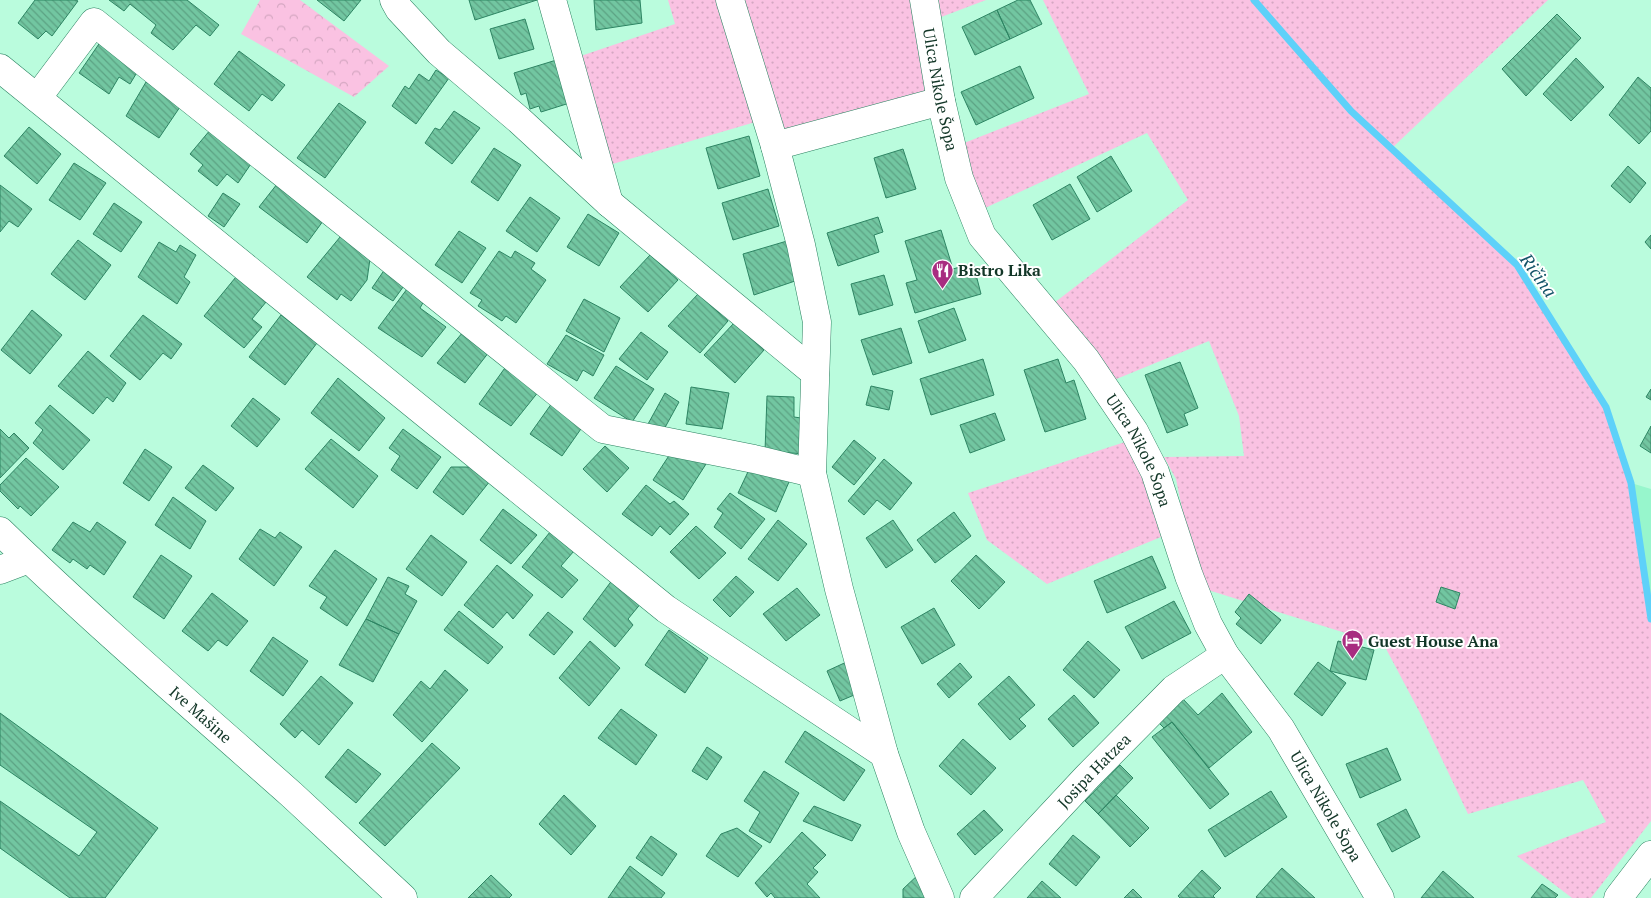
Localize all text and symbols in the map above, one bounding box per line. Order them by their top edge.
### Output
street label: Ulica Nikole Šopa [918,26,963,153]
water label: Ričina [1515,247,1563,302]
restaurant icon: Bistro Lika [930,258,954,289]
place label: Bistro Lika [958,259,1041,281]
street label: Ulica Nikole Šopa [1101,389,1177,510]
hotel icon: Guest House Ana [1340,629,1364,660]
place label: Guest House Ana [1368,630,1499,652]
street label: Ive Mašine [165,681,237,748]
street label: Josipa Hatzea [1052,728,1135,813]
street label: Ulica Nikole Šopa [1285,747,1367,865]

